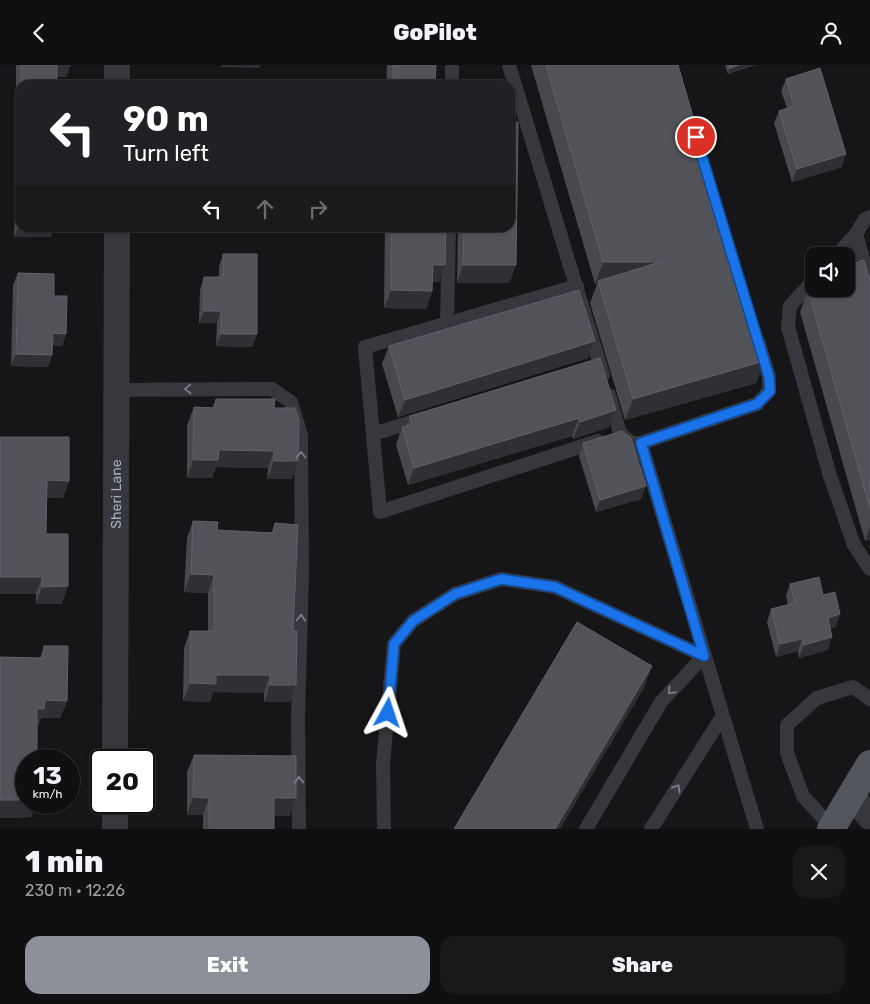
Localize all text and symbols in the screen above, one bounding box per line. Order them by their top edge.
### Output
icon: back [25,19,53,47]
text: GoPilot [393,19,477,46]
icon: person [817,19,845,47]
text: 90 m [123,98,209,140]
icon: left [40,100,105,165]
pin [675,116,717,158]
icon: arrive [682,123,710,151]
text: Turn left [123,140,209,167]
icon: left [198,195,226,223]
icon: ahead [251,195,279,223]
icon: right [304,195,332,223]
map controls [805,247,855,297]
button: sound [805,247,855,297]
one-way arrow [184,384,192,394]
one-way arrow [296,451,306,459]
street label: Sheri Lane [108,459,125,529]
one-way arrow [295,614,306,622]
position arrow [361,686,413,738]
one-way arrow [668,686,677,695]
speed limit sign: 20 [90,749,155,814]
text: 13 [33,761,62,790]
one-way arrow [294,776,304,784]
one-way arrow [671,784,680,793]
text: km/h [33,787,62,801]
text: 1 min [25,844,103,880]
button: close [793,846,845,898]
text: 230 m · 12:26 [25,881,125,900]
button: Exit [25,936,430,994]
button: Share [440,936,845,994]

